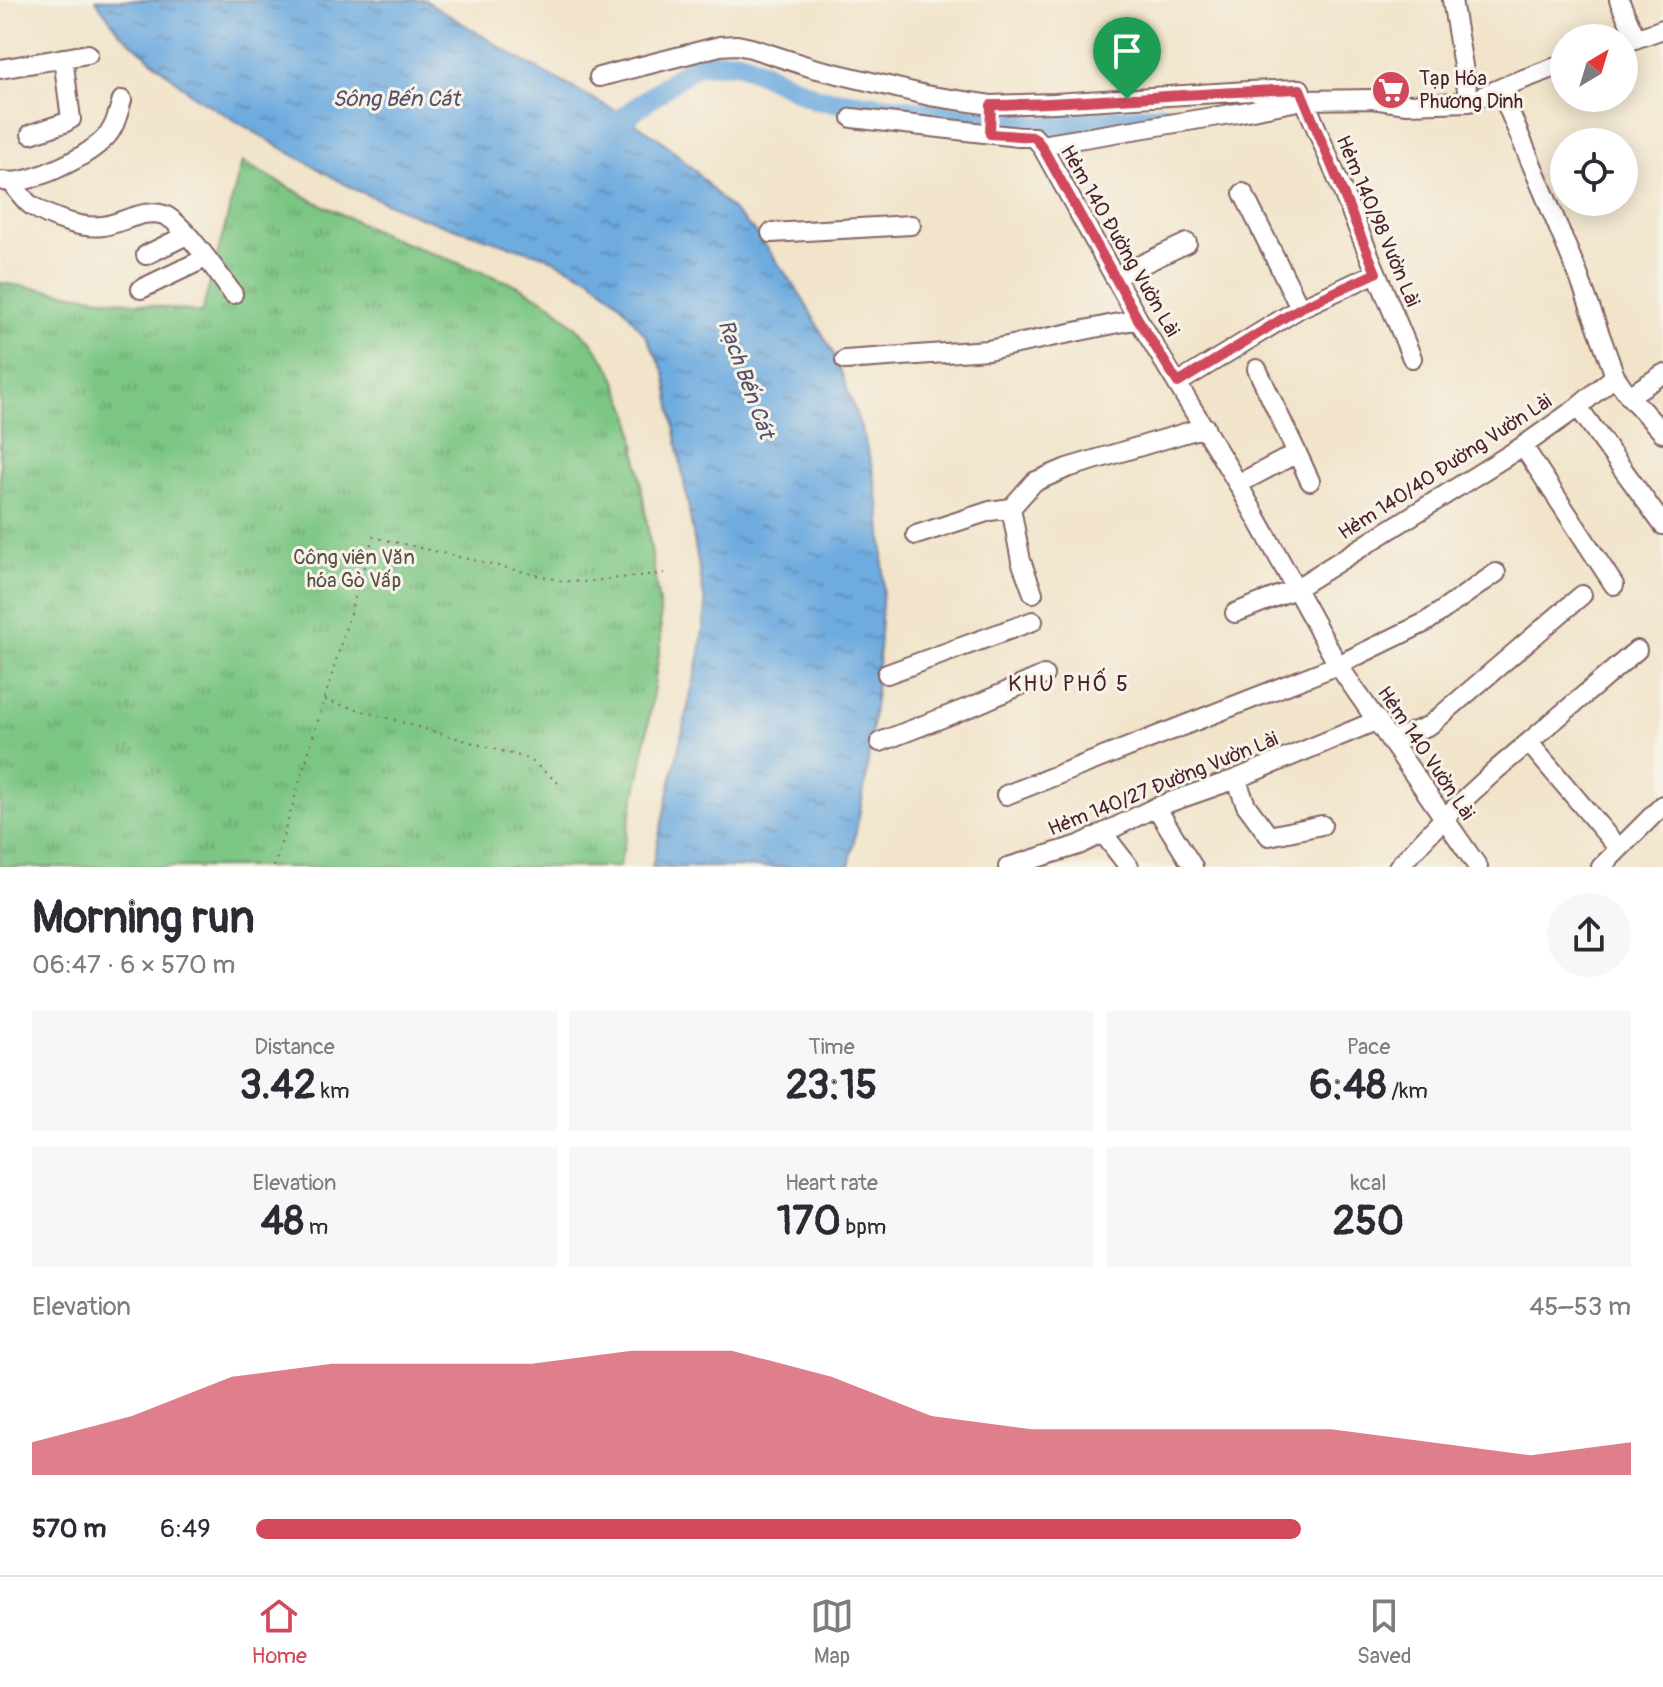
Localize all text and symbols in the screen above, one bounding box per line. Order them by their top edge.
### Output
pin [1093,17,1161,99]
north arrow [1550,24,1638,112]
map controls [1550,24,1638,216]
icon: arrive [1105,29,1149,73]
place label: Tạp Hóa Phương Dinh [1419,66,1523,114]
supermarket icon: Tạp Hóa Phương Dinh [1370,69,1412,111]
water label: Sông Bến Cát [332,85,462,113]
button: locate [1550,128,1638,216]
street label: Hẻm 140/98 Vườn Lài [1331,132,1425,310]
street label: Hẻm 140 Đường Vườn Lài [1055,141,1185,341]
water label: Rạch Bến Cát [712,316,781,444]
street label: Hẻm 140/40 Đường Vườn Lài [1334,389,1556,545]
park label: Công viên Văn hóa Gò Vấp [293,545,415,593]
district label: KHU PHỐ 5 [1008,667,1130,698]
street label: Hẻm 140 Vườn Lài [1372,681,1480,825]
street label: Hẻm 140/27 Đường Vườn Lài [1044,726,1282,842]
text: Morning run [32,891,255,946]
button: share [1547,893,1631,977]
text: 06:47 · 6 × 570 m [32,949,235,981]
text: Distance [254,1033,335,1061]
text: Time [809,1033,854,1061]
text: Pace [1347,1033,1390,1061]
text: 3.42 [239,1061,316,1110]
text: 23:15 [786,1061,877,1110]
text: 6:48 [1309,1061,1386,1110]
text: km [316,1077,350,1105]
text: /km [1386,1077,1428,1105]
text: Elevation [253,1169,336,1197]
text: Heart rate [785,1169,878,1197]
text: kcal [1351,1169,1386,1197]
text: 48 [261,1197,304,1246]
text: 170 [777,1197,841,1246]
text: 250 [1333,1197,1404,1246]
text: m [304,1213,328,1241]
text: bpm [841,1213,886,1241]
text: Elevation [32,1291,131,1323]
text: 45–53 m [1529,1291,1631,1323]
text: 570 m [32,1513,106,1545]
text: 6:49 [160,1513,211,1545]
tab: Home [251,1594,307,1670]
tab: Map [810,1594,854,1670]
tab: Saved [1357,1594,1411,1670]

